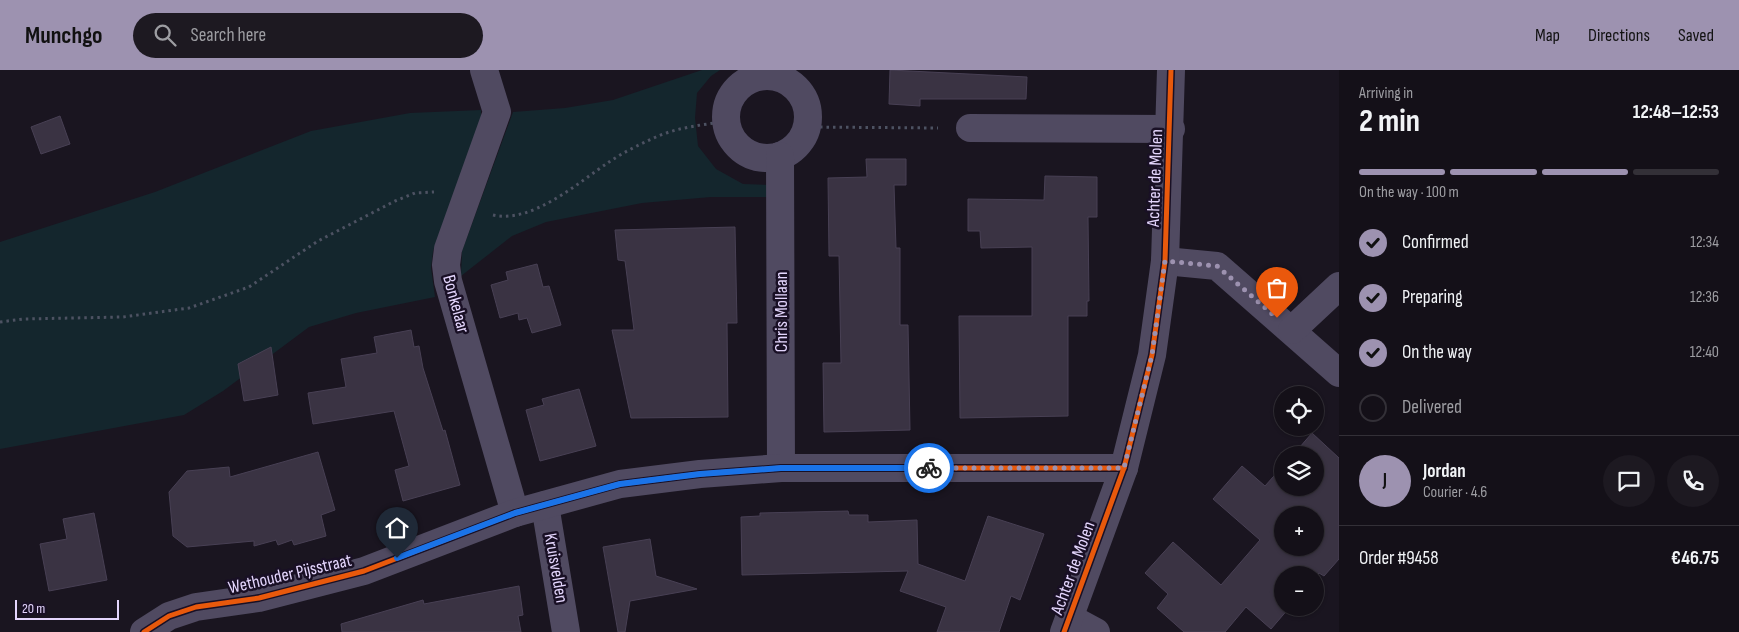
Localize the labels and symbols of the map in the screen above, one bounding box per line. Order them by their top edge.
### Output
street label: Achter de Molen [1143,129,1167,228]
pin [1256,267,1298,318]
street label: Chris Mollaan [771,272,792,352]
street label: Bonkelaar [438,273,474,335]
courier [904,443,954,493]
pin [376,507,418,558]
street label: Achter de Molen [1046,519,1100,618]
street label: Kruisvelden [540,532,572,604]
street label: Wethouder Pijsstraat [226,549,354,598]
scale bar [15,597,119,620]

